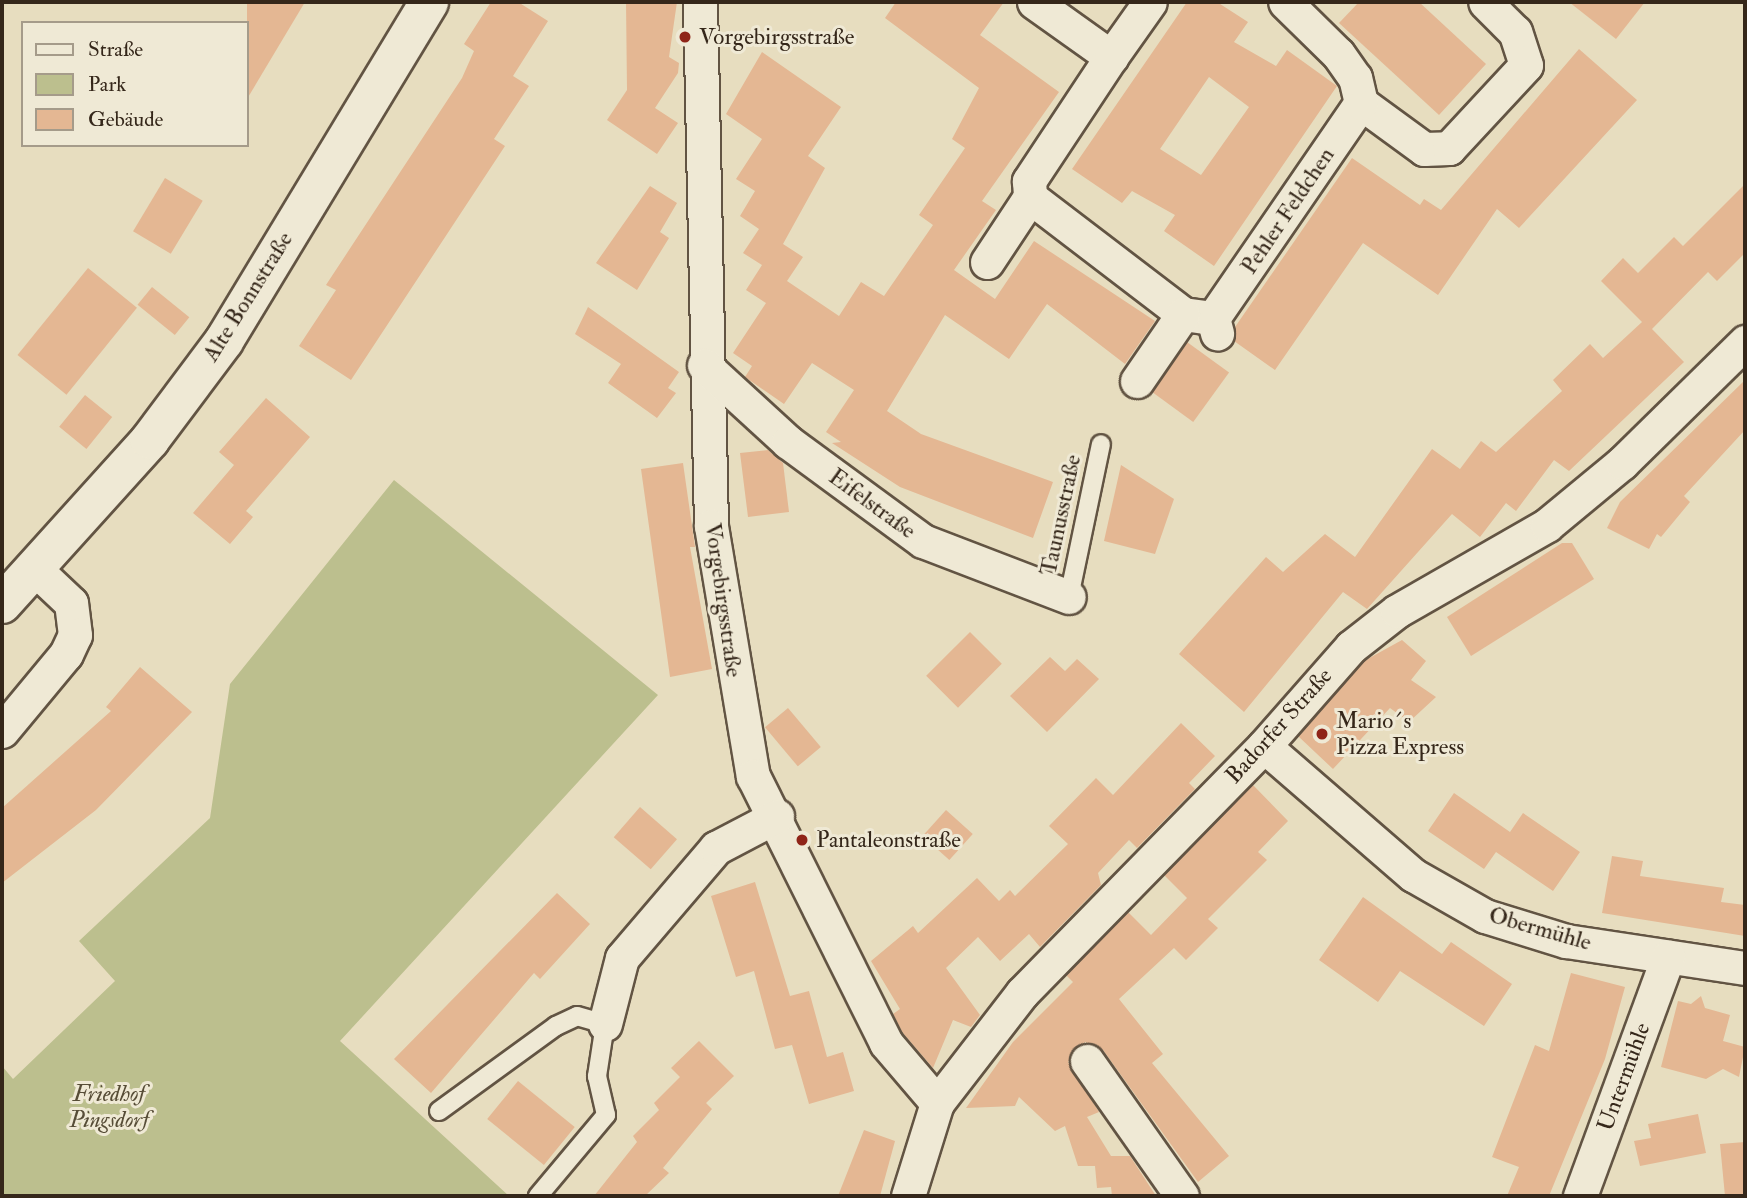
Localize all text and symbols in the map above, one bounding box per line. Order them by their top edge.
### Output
legend [21,21,248,147]
place label: Vorgebirgsstraße [699,23,854,51]
marker: Vorgebirgsstraße [677,29,693,45]
text: Straße [88,36,143,63]
text: Park [88,71,126,98]
text: Gebäude [88,106,163,133]
street label: Pehler Feldchen [1236,142,1340,280]
street label: Alte Bonnstraße [197,227,299,367]
street label: Taunusstraße [1035,452,1087,578]
street label: Eifelstraße [823,463,921,545]
street label: Vorgebirgsstraße [699,521,747,679]
street label: Badorfer Straße [1220,662,1338,790]
place label: Mario´s Pizza Express [1336,707,1464,761]
marker: Mario´s Pizza Express [1314,726,1330,742]
place label: Pantaleonstraße [816,826,961,854]
marker: Pantaleonstraße [794,832,810,848]
street label: Obermühle [1486,901,1594,957]
street label: Untermühle [1592,1019,1656,1135]
park label: Friedhof Pingsdorf [69,1080,149,1134]

